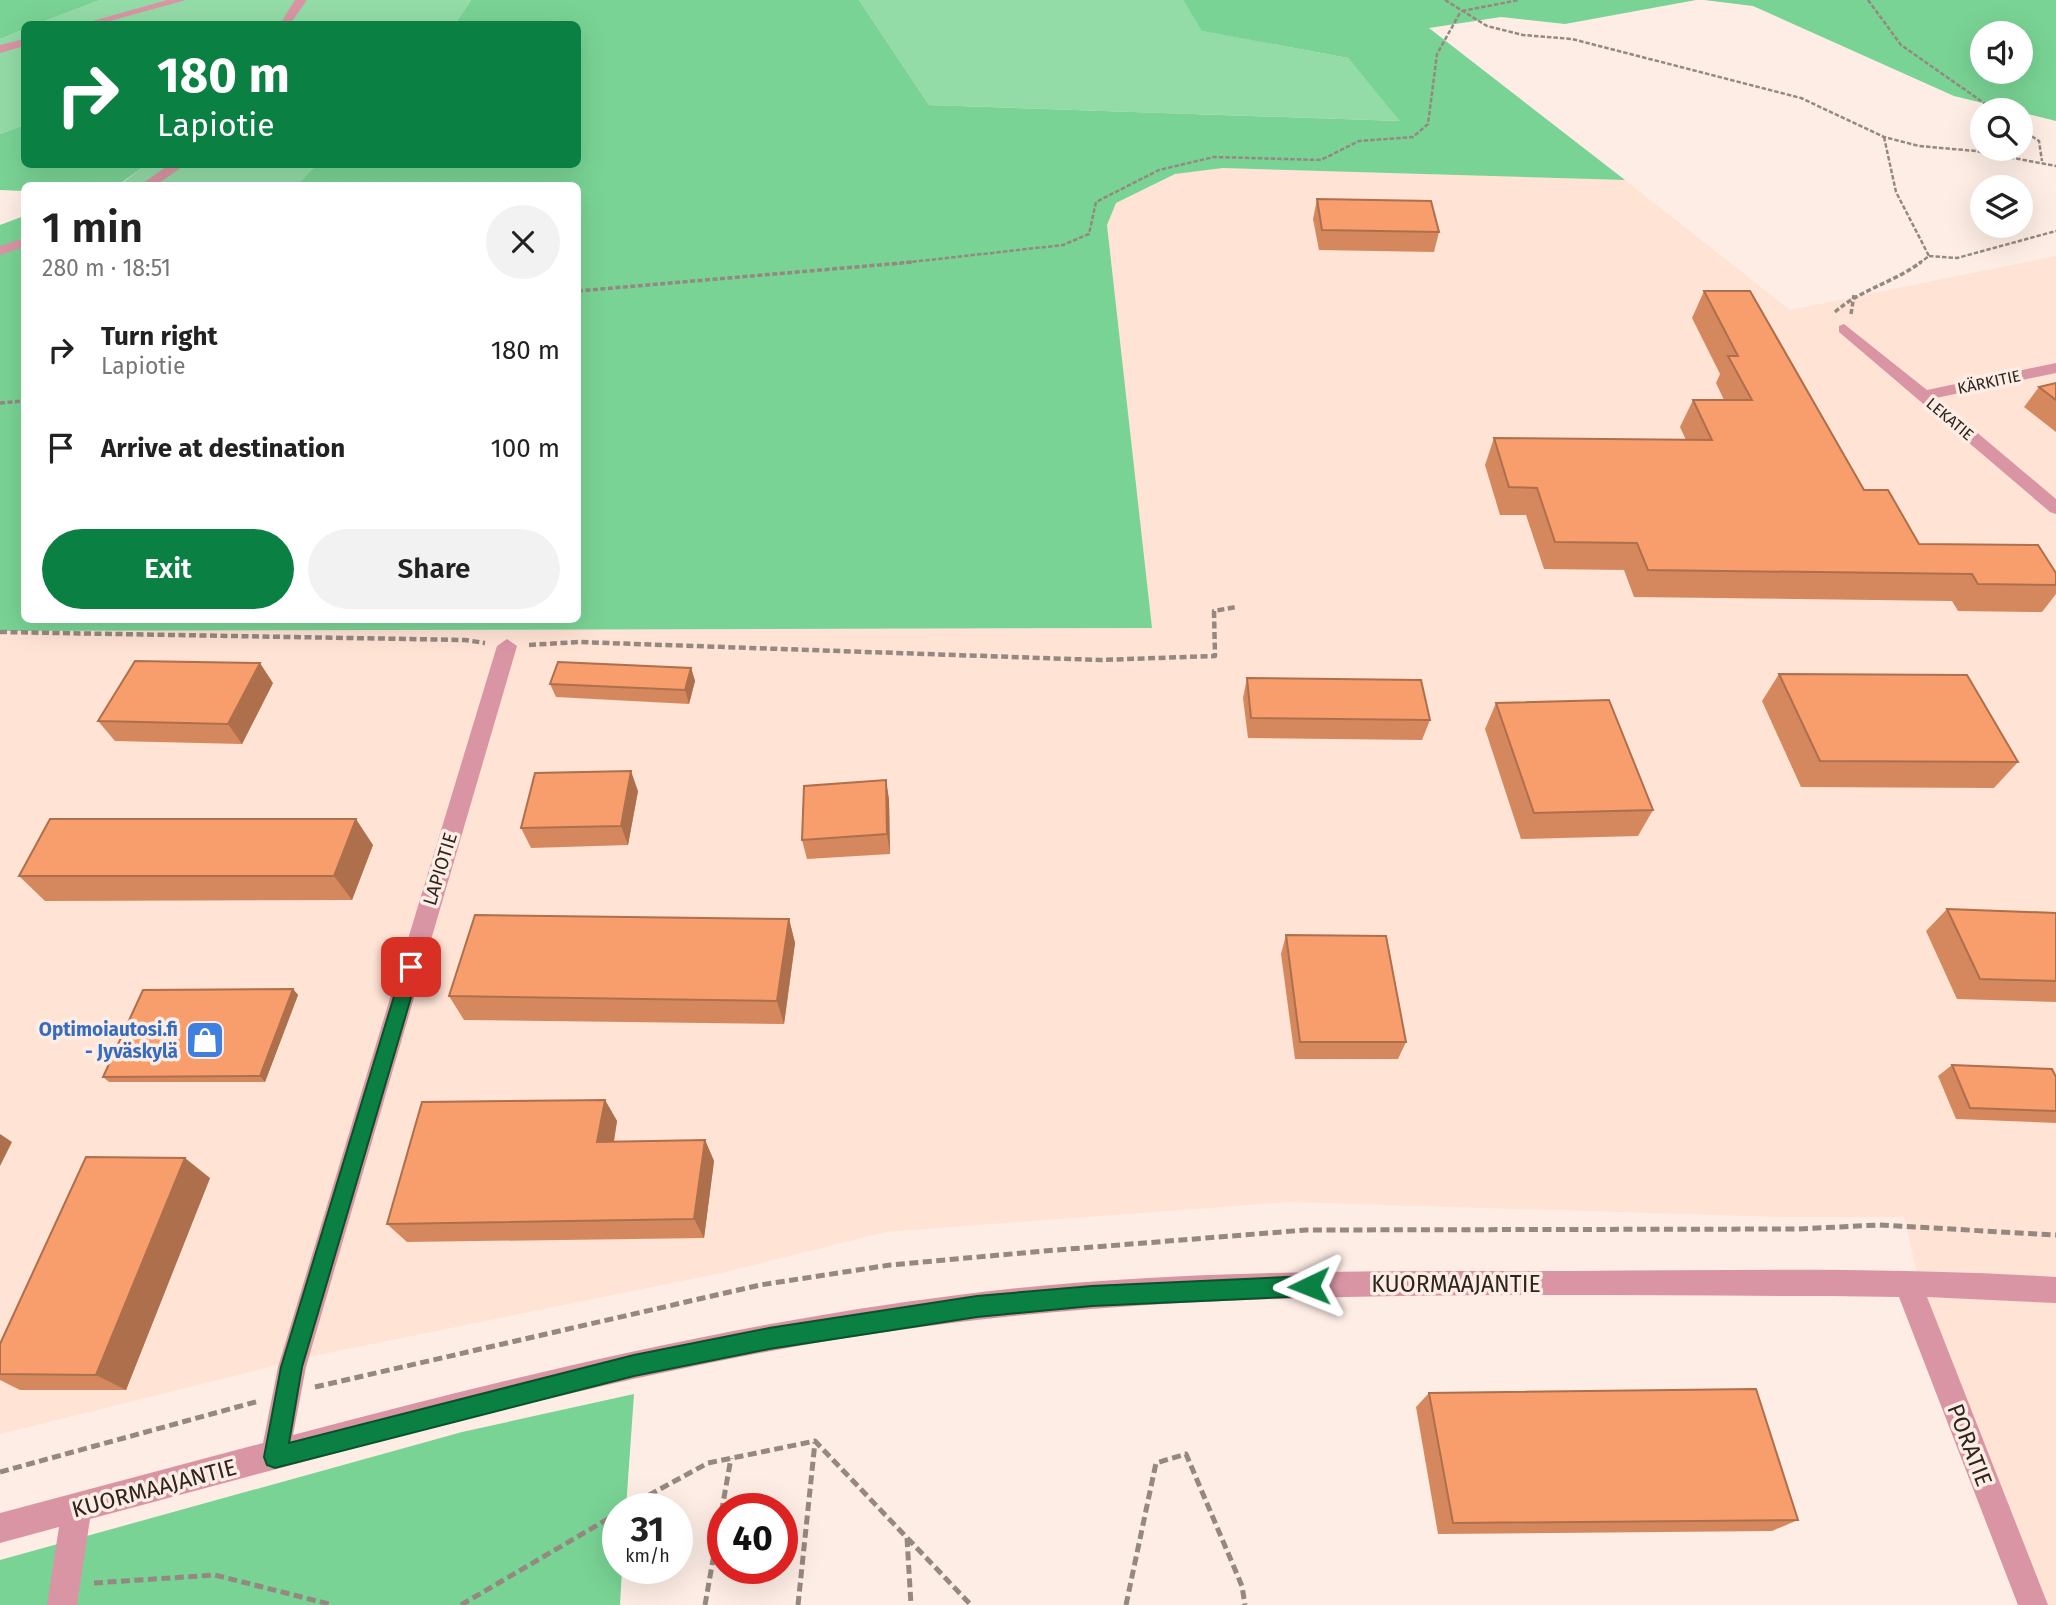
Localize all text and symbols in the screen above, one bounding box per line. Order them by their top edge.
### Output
map controls [1970,21,2033,238]
button: sound [1970,21,2033,84]
text: 180 m [157,46,290,105]
icon: right [42,49,133,140]
button: search [1970,98,2033,161]
text: Lapiotie [157,106,275,144]
button: layers [1970,175,2033,238]
text: 1 min [42,203,143,253]
button: close [486,205,560,279]
text: 280 m · 18:51 [42,254,171,282]
text: Turn right [101,321,218,352]
icon: right [42,331,80,369]
text: 180 m [491,335,560,366]
text: Lapiotie [101,352,186,380]
street label: KÄRKITIE [1956,366,2022,398]
street label: LEKATIE [1922,394,1978,444]
icon: arrive [42,429,80,467]
text: Arrive at destination [101,433,345,464]
text: 100 m [491,433,560,464]
button: Exit [42,529,294,609]
button: Share [308,529,560,609]
street label: LAPIOTIE [418,830,462,908]
pin [381,937,441,997]
icon: arrive [392,948,430,986]
place label: Optimoiautosi.fi - Jyväskylä [39,1018,178,1063]
shop icon: Optimoiautosi.fi - Jyväskylä [184,1019,226,1061]
position arrow [1272,1249,1346,1323]
street label: KUORMAAJANTIE [1371,1270,1541,1298]
street label: PORATIE [1941,1400,1999,1490]
street label: KUORMAAJANTIE [68,1453,240,1523]
speed limit sign: 40 [707,1493,798,1584]
text: 31 [631,1508,664,1550]
text: km/h [625,1545,670,1567]

